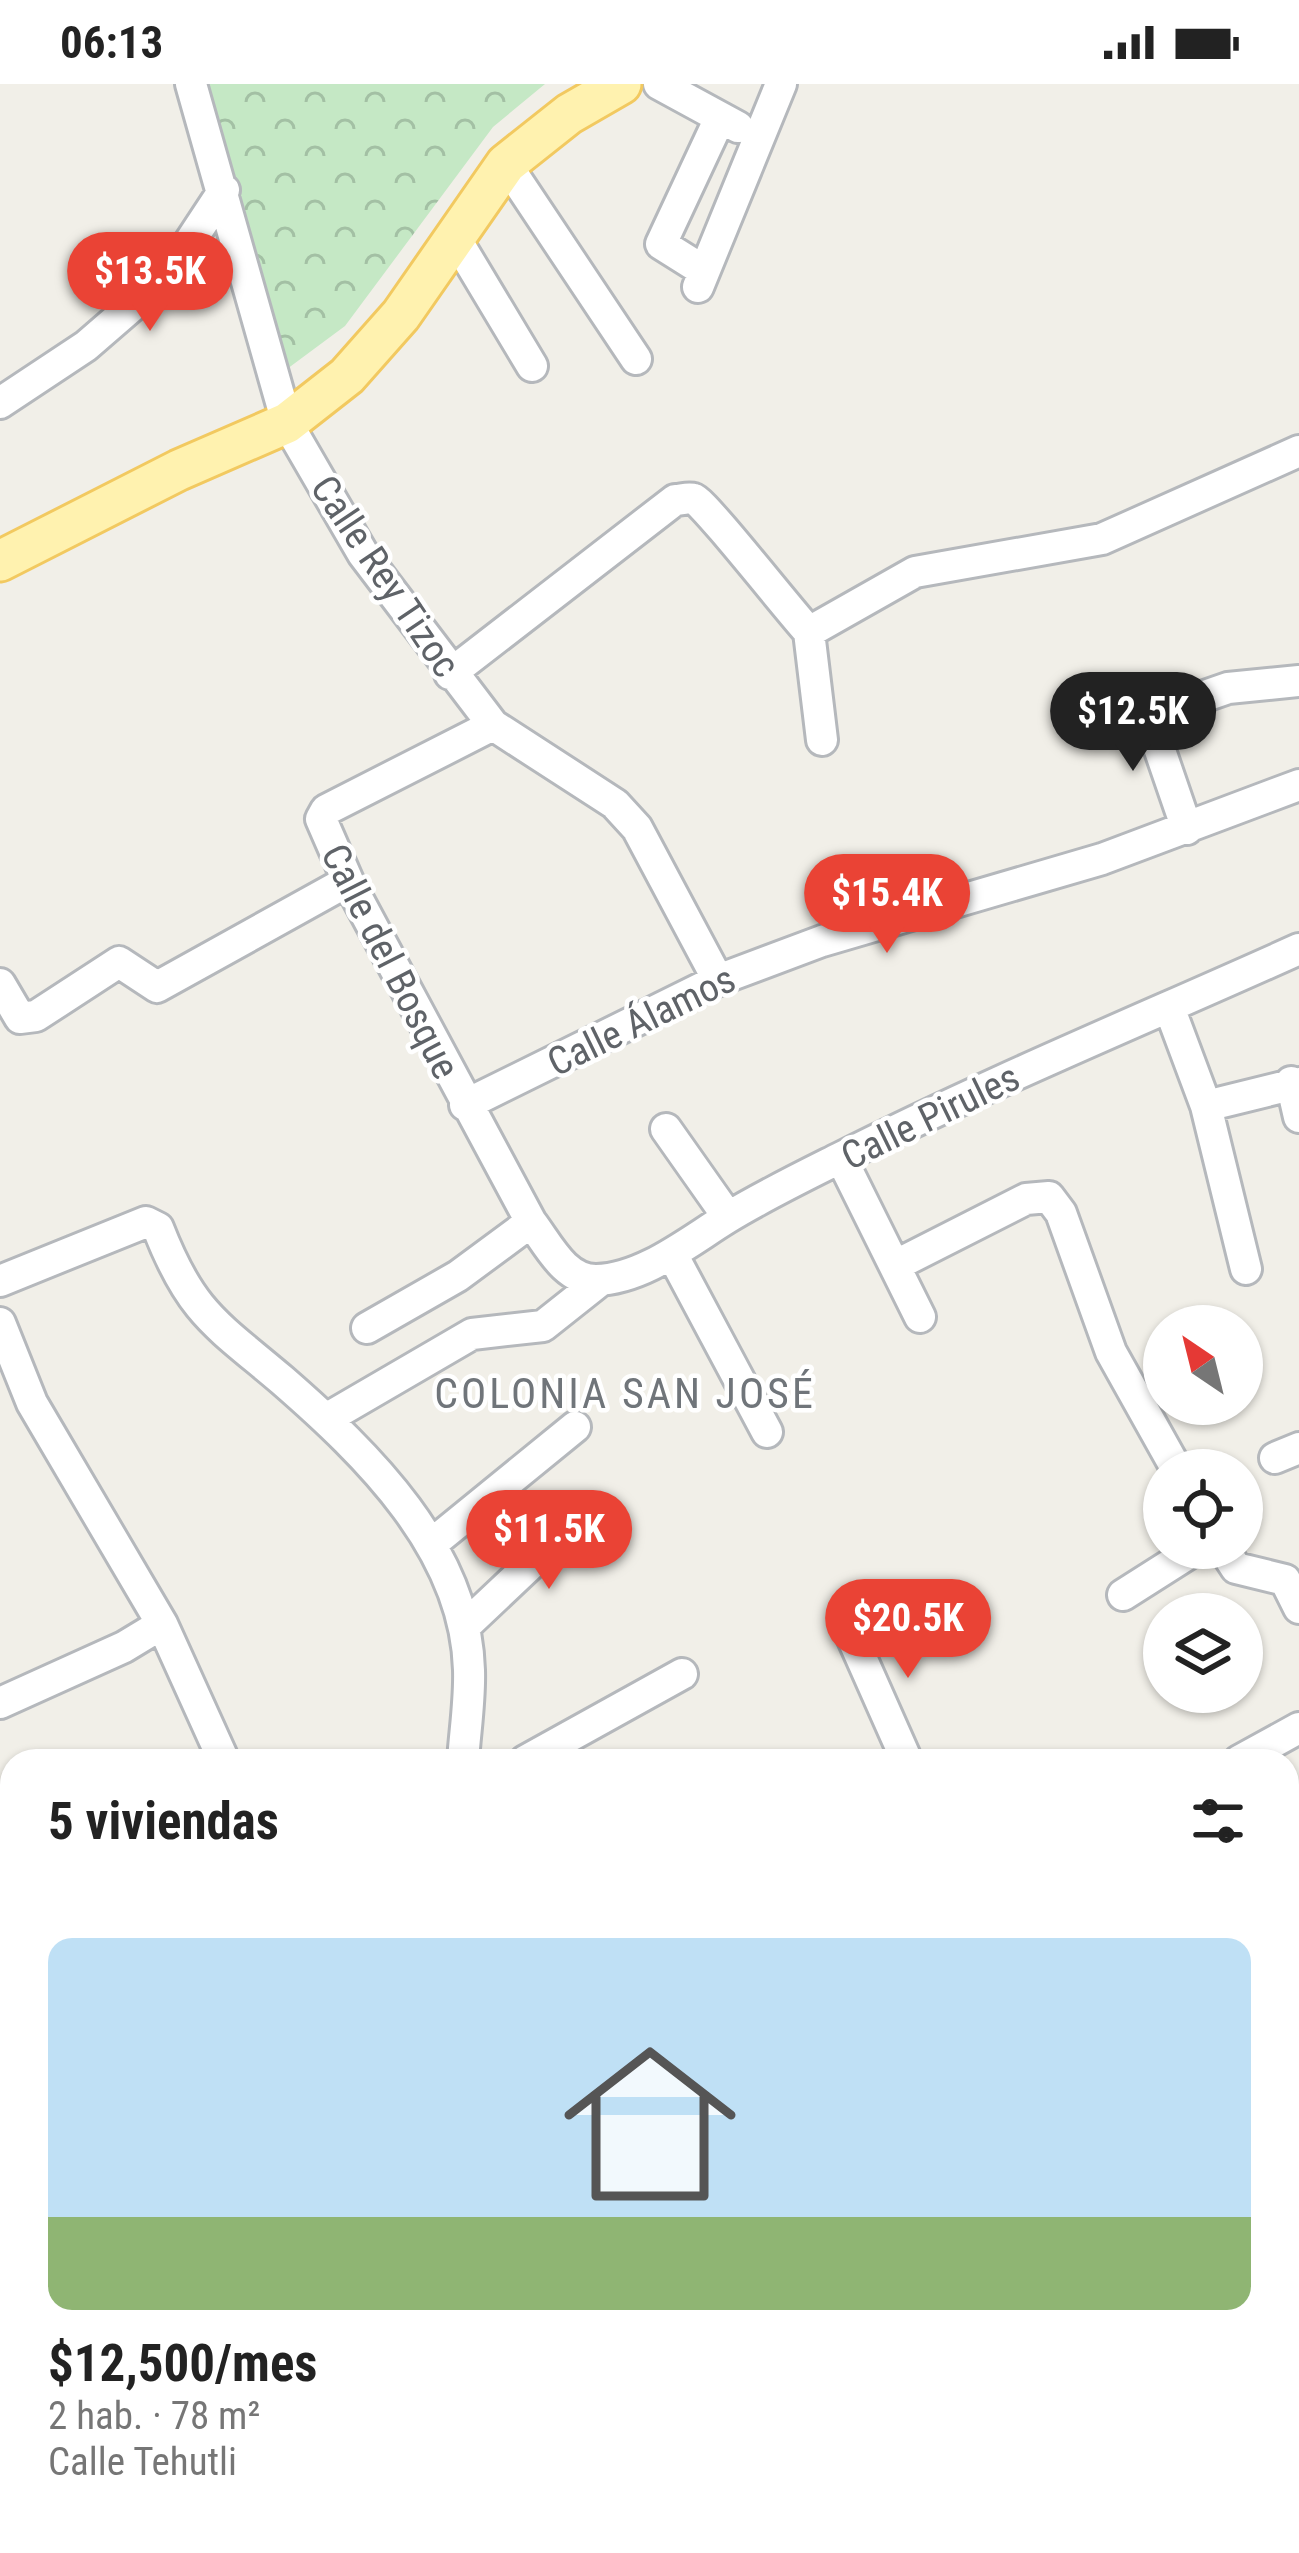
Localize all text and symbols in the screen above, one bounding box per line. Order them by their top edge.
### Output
text: 06:13 [60,16,163,69]
pin: $13.5K [52,232,248,334]
text: $13.5K [94,248,206,294]
street label: Calle Rey Tizoc [301,467,469,686]
pin: $12.5K [1035,672,1231,774]
text: $12.5K [1077,688,1189,734]
street label: Calle del Bosque [311,837,469,1086]
pin: $15.4K [789,854,985,956]
text: $15.4K [831,870,943,916]
street label: Calle Álamos [540,956,743,1086]
street label: Calle Pirules [834,1054,1027,1180]
north arrow [1143,1305,1263,1425]
map controls [1143,1305,1263,1713]
district label: COLONIA SAN JOSÉ [434,1369,816,1418]
button: locate [1143,1449,1263,1569]
pin: $11.5K [451,1490,647,1592]
text: $11.5K [493,1506,605,1552]
pin: $20.5K [810,1579,1006,1681]
button: layers [1143,1593,1263,1713]
text: $20.5K [852,1595,964,1641]
icon: filters [1185,1788,1251,1854]
text: 5 viviendas [48,1792,279,1851]
icon: home [542,2016,758,2232]
text: $12,500/mes [48,2334,317,2393]
text: 2 hab. · 78 m² [48,2393,260,2439]
text: Calle Tehutli [48,2439,237,2485]

